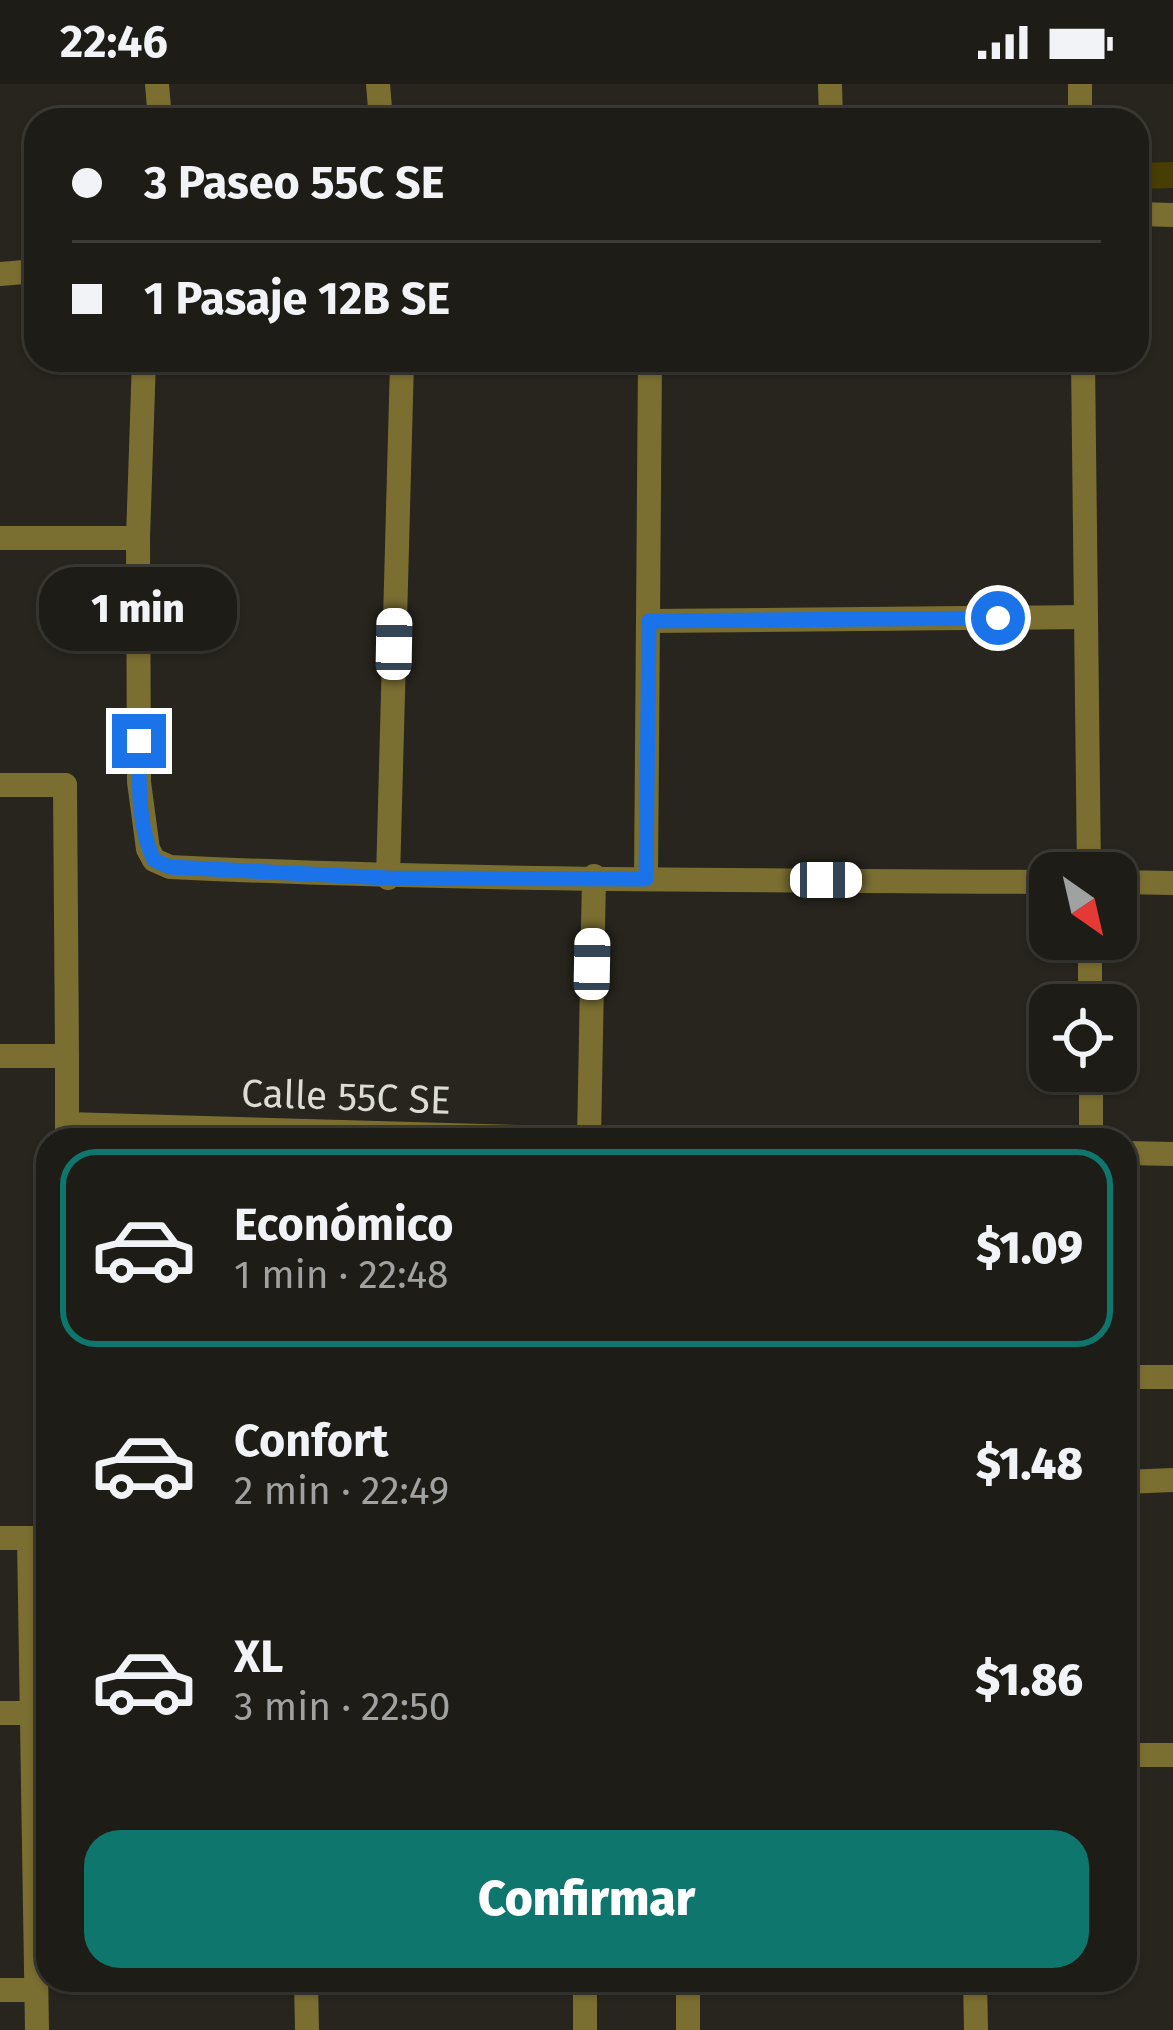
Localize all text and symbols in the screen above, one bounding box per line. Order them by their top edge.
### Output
text: 22:46 [60,15,168,69]
text: 3 Paseo 55C SE [144,156,444,210]
text: 1 Pasaje 12B SE [144,272,450,326]
callout: 1 min [40,567,238,651]
text: 1 min [91,586,185,632]
route start [971,591,1025,645]
car [375,608,413,680]
route end [112,714,166,768]
north arrow [1029,852,1137,960]
map controls [1029,852,1137,1092]
car [790,862,862,898]
car [573,928,611,1000]
button: locate [1029,984,1137,1092]
street label: Calle 55C SE [240,1070,452,1124]
icon: car [90,1194,198,1302]
text: Económico [234,1198,454,1252]
text: $1.09 [976,1221,1083,1275]
text: 1 min · 22:48 [234,1252,449,1298]
icon: car [90,1410,198,1518]
text: Confort [234,1414,389,1468]
text: $1.48 [976,1437,1083,1491]
text: 2 min · 22:49 [234,1468,449,1514]
icon: car [90,1626,198,1734]
text: XL [234,1630,283,1684]
text: $1.86 [975,1653,1083,1707]
text: 3 min · 22:50 [234,1684,451,1730]
button: Confirmar [84,1830,1089,1968]

